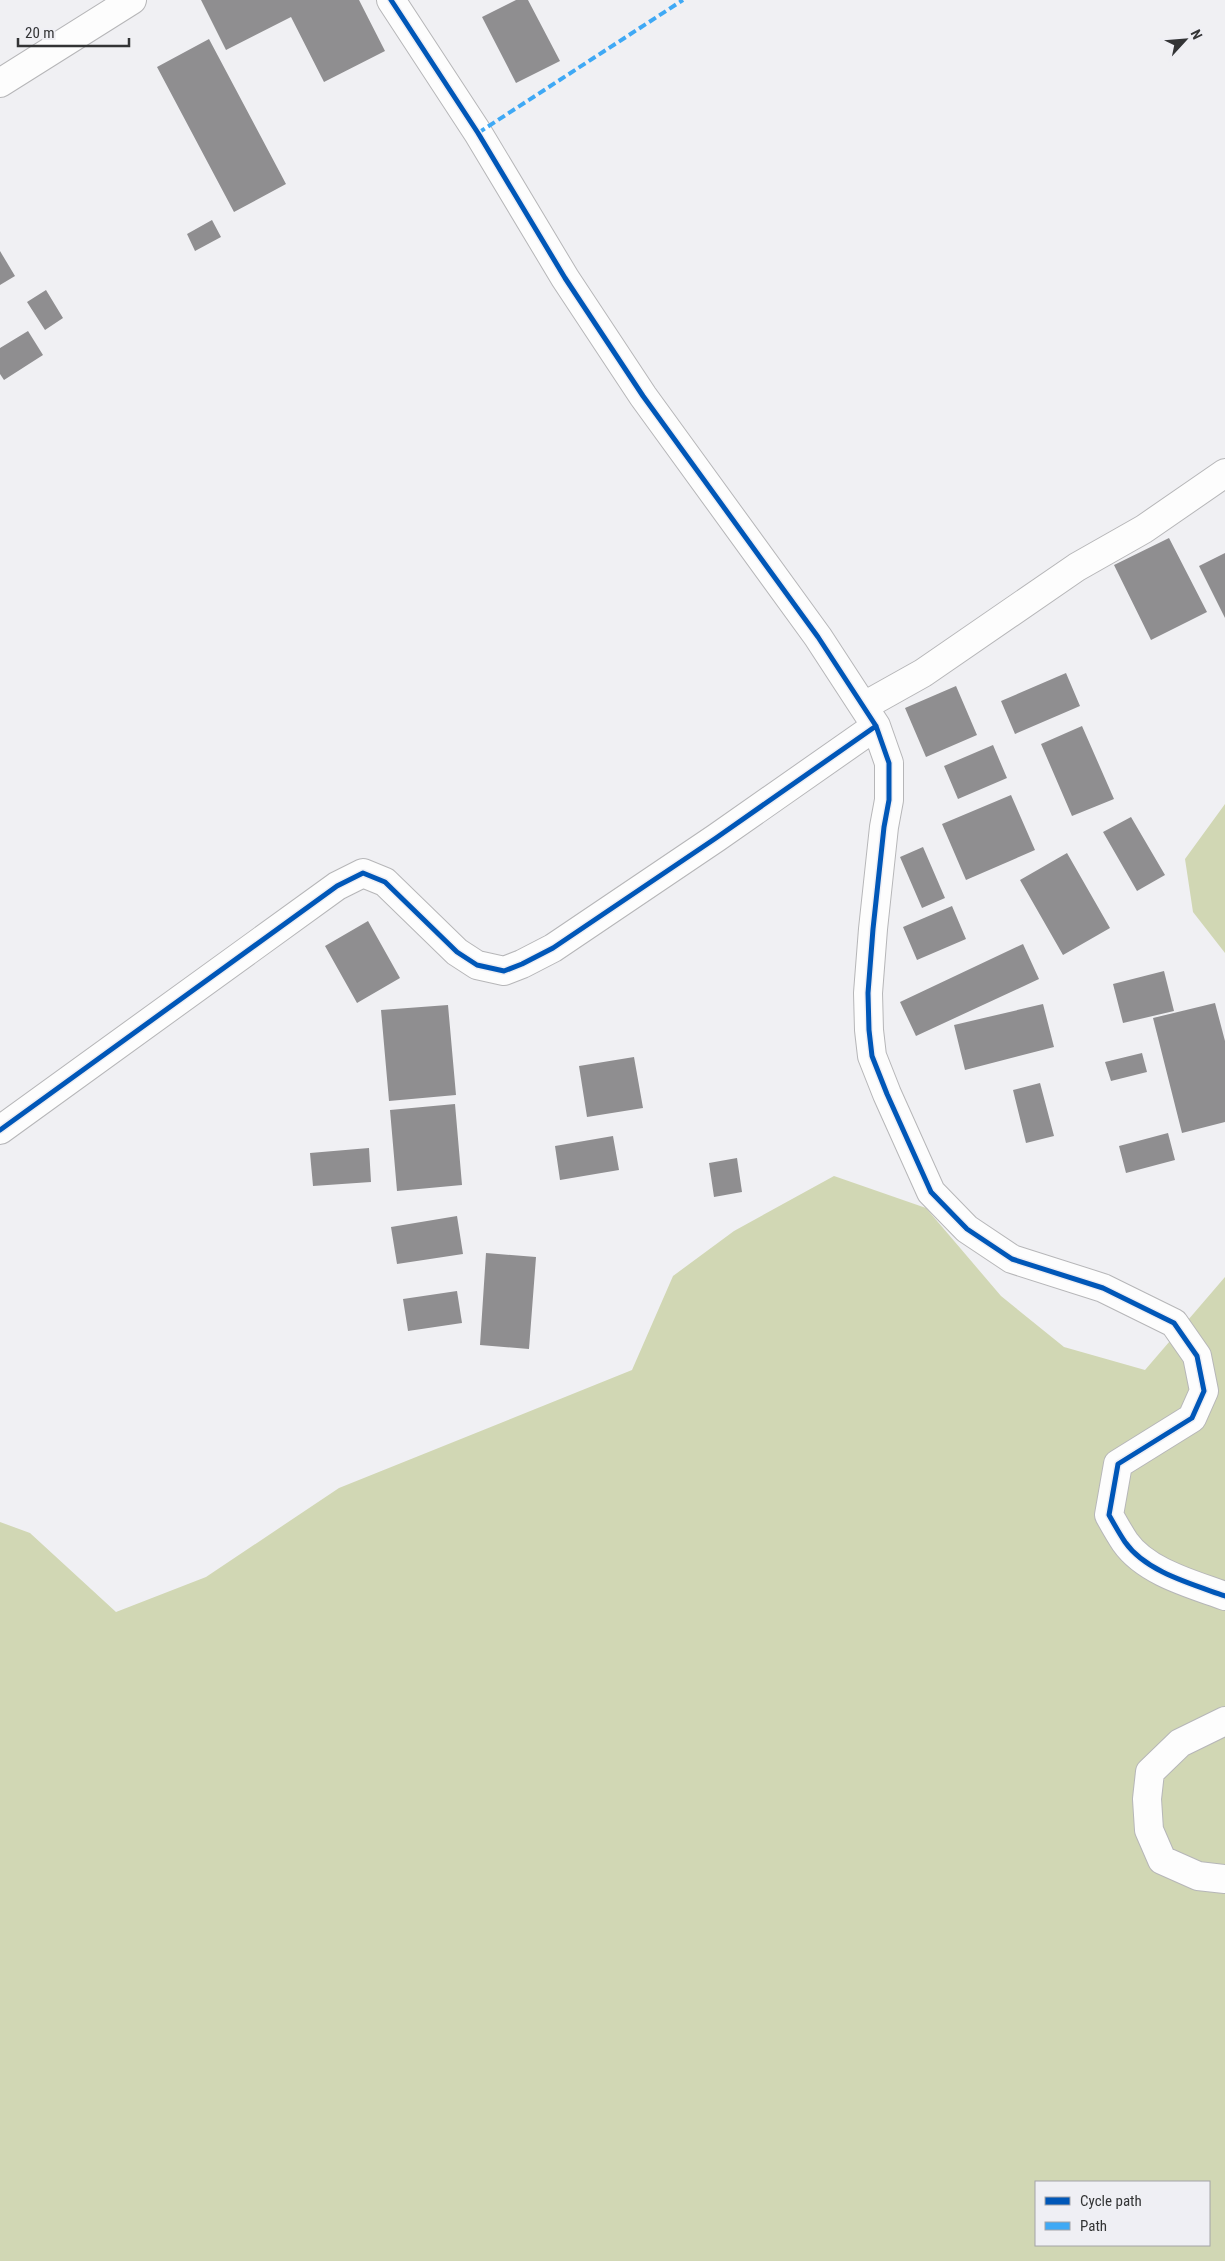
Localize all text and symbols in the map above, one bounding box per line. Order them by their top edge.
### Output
scale bar [18,15,129,47]
north arrow [1160,15,1210,65]
text: 20 m [25,24,55,42]
text: N [1188,27,1206,42]
legend [1035,2181,1210,2246]
text: Cycle path [1080,2192,1142,2210]
text: Path [1080,2217,1107,2235]

